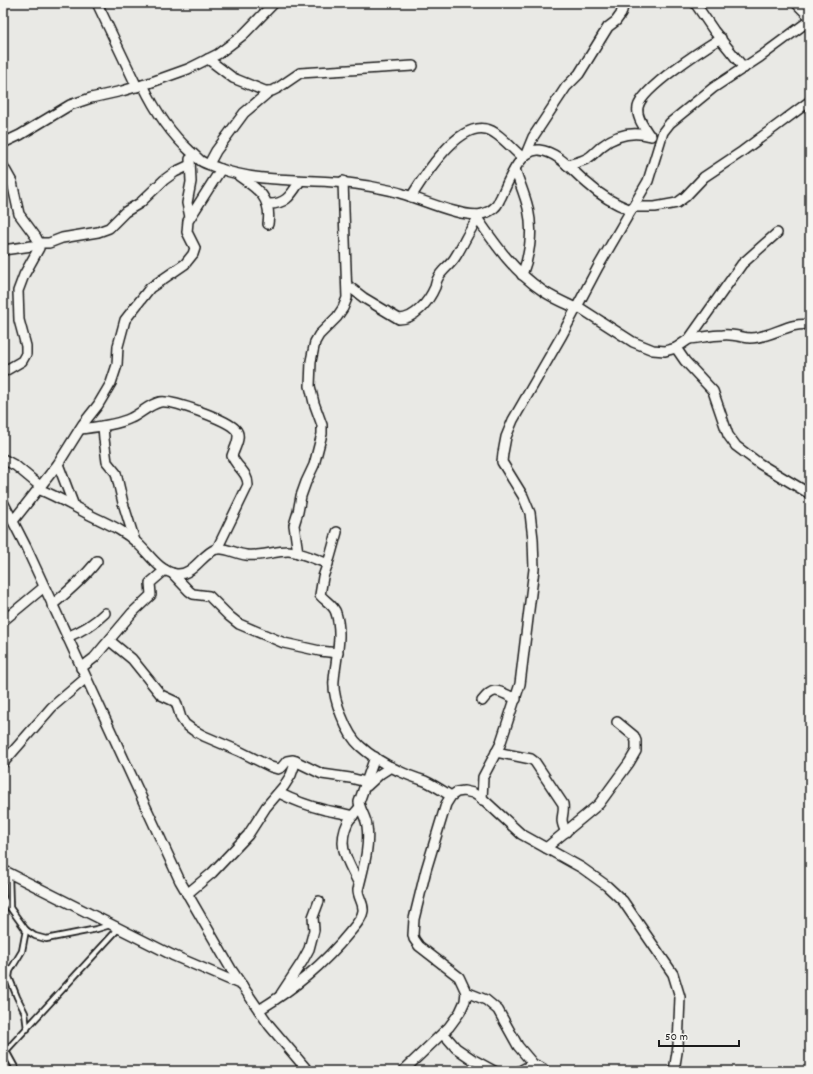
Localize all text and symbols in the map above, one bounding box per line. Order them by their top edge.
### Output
scale bar [659,1022,739,1048]
text: 50 m [665,1029,688,1046]

